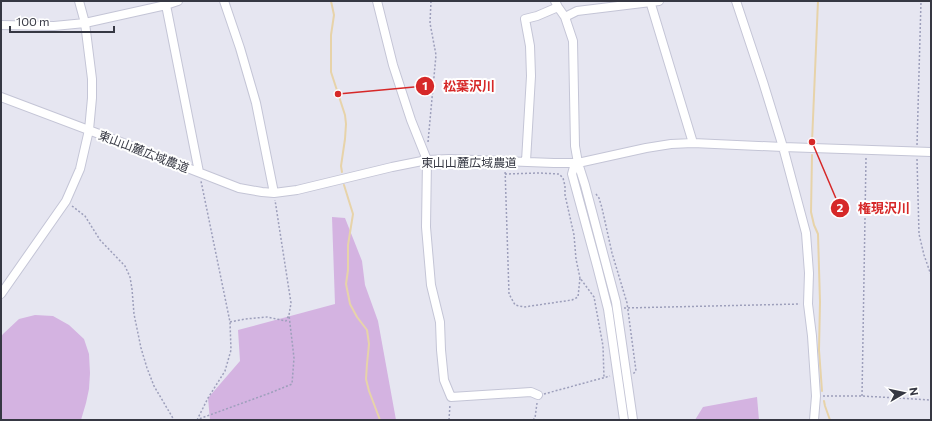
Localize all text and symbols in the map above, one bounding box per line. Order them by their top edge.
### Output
scale bar [10,8,114,34]
text: 100 m [16,14,50,28]
callout: 松葉沢川 [415,74,503,99]
text: 1 [422,78,428,92]
text: 松葉沢川 [443,78,495,94]
street label: 東山山麓広域農道 [97,127,191,175]
street label: 東山山麓広域農道 [421,155,517,169]
callout: 権現沢川 [830,196,918,221]
text: 2 [837,200,844,214]
text: 権現沢川 [858,200,910,216]
north arrow [884,373,924,413]
text: N [907,386,921,396]

